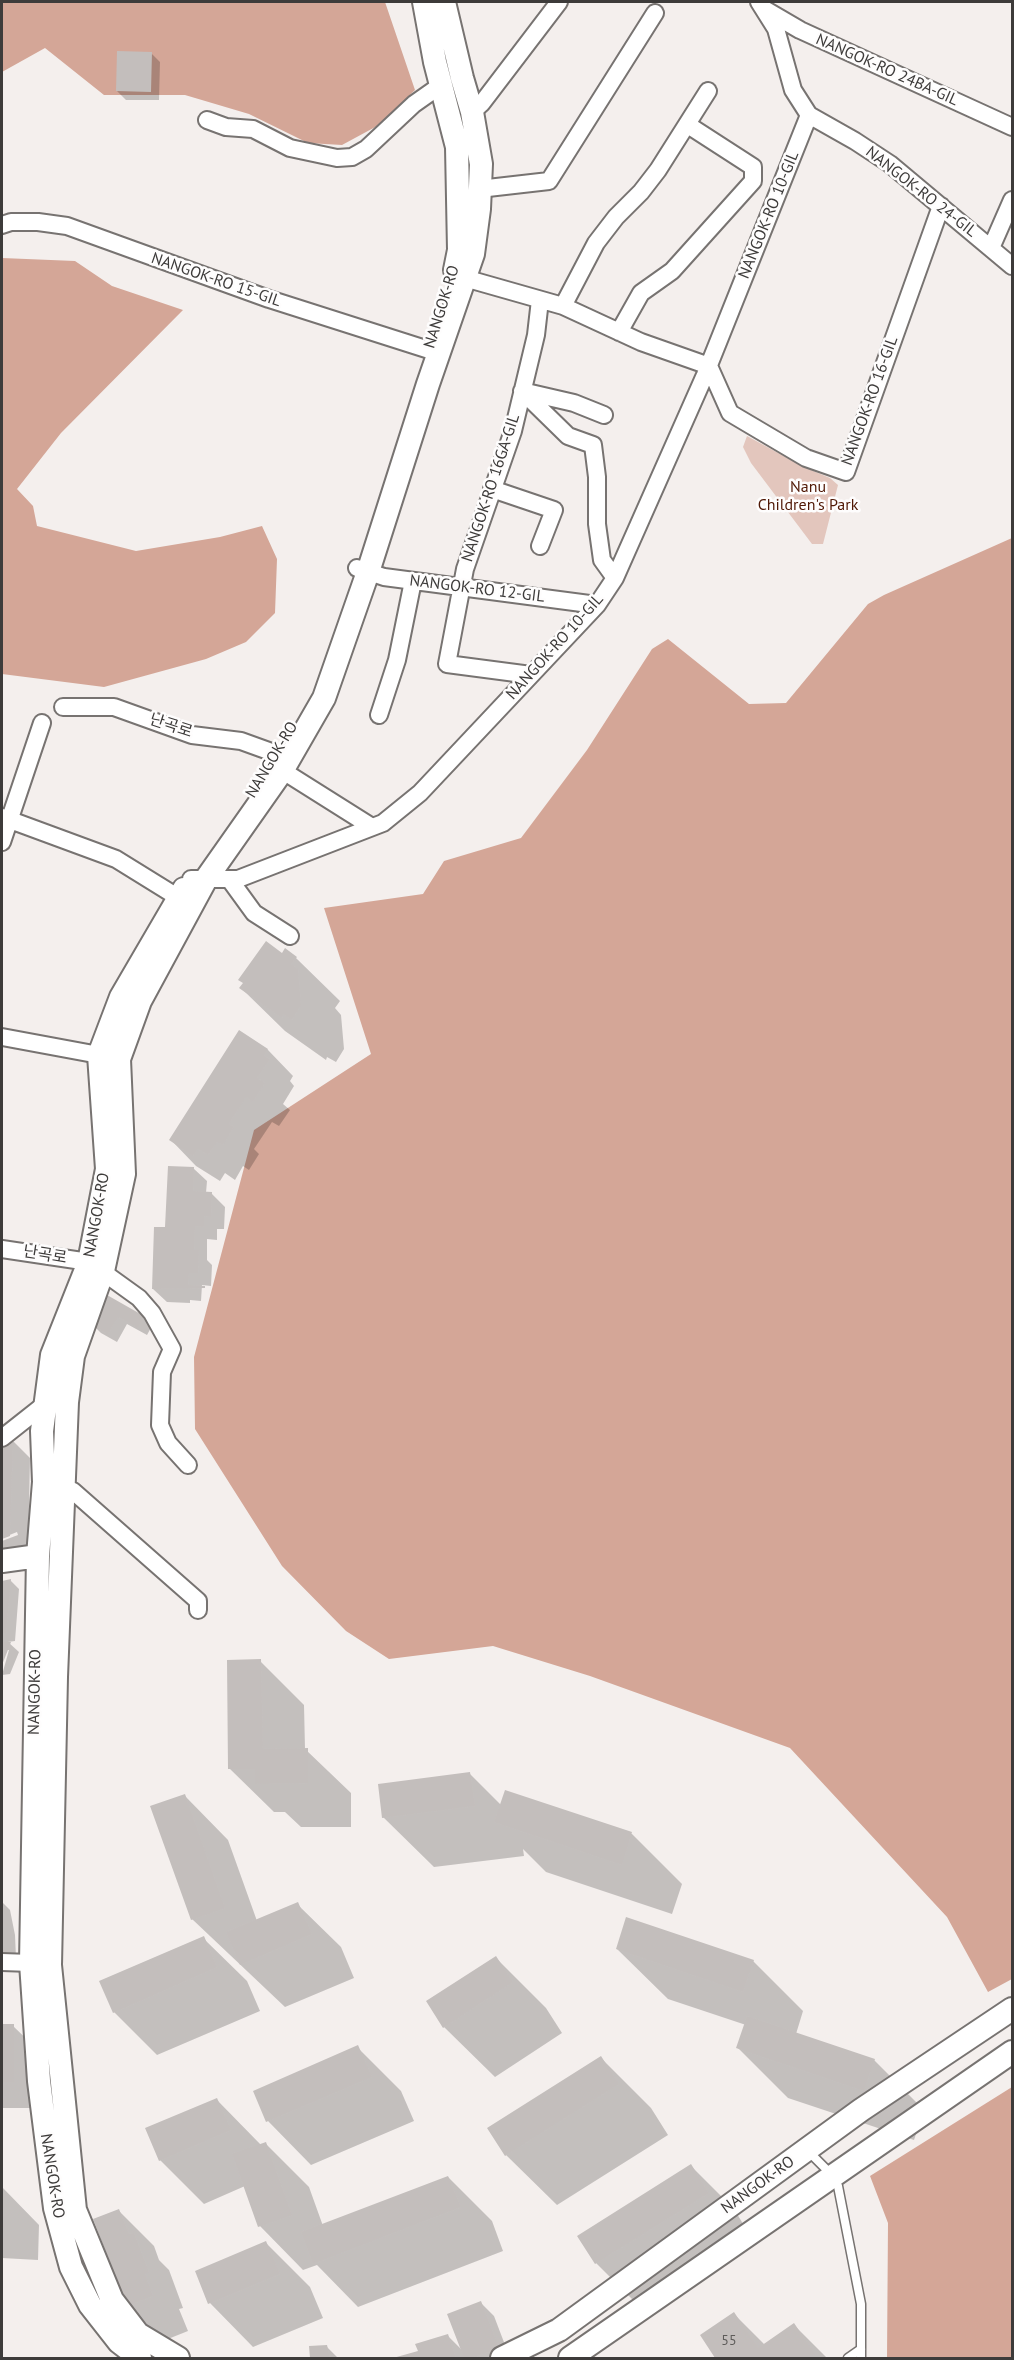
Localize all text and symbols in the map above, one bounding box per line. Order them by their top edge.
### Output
street label: NANGOK-RO 24BA-GIL [813,30,961,110]
street label: NANGOK-RO 24-GIL [862,143,980,241]
street label: NANGOK-RO 10-GIL [735,148,803,282]
street label: NANGOK-RO 15-GIL [149,249,283,311]
street label: NANGOK-RO [420,263,464,351]
street label: NANGOK-RO 16-GIL [838,334,902,468]
street label: NANGOK-RO 16GA-GIL [458,412,524,564]
park label: Nanu Children's Park [758,477,858,515]
street label: NANGOK-RO 12-GIL [408,571,546,607]
street label: NANGOK-RO 10-GIL [502,590,608,704]
street label: 난곡로 [147,710,195,742]
street label: NANGOK-RO [242,718,302,802]
street label: NANGOK-RO [80,1171,114,1259]
street label: 난곡로 [22,1242,68,1268]
street label: NANGOK-RO [25,1649,45,1735]
street label: NANGOK-RO [36,2132,68,2220]
street label: NANGOK-RO [718,2152,798,2218]
house number: 55 [721,2333,737,2349]

